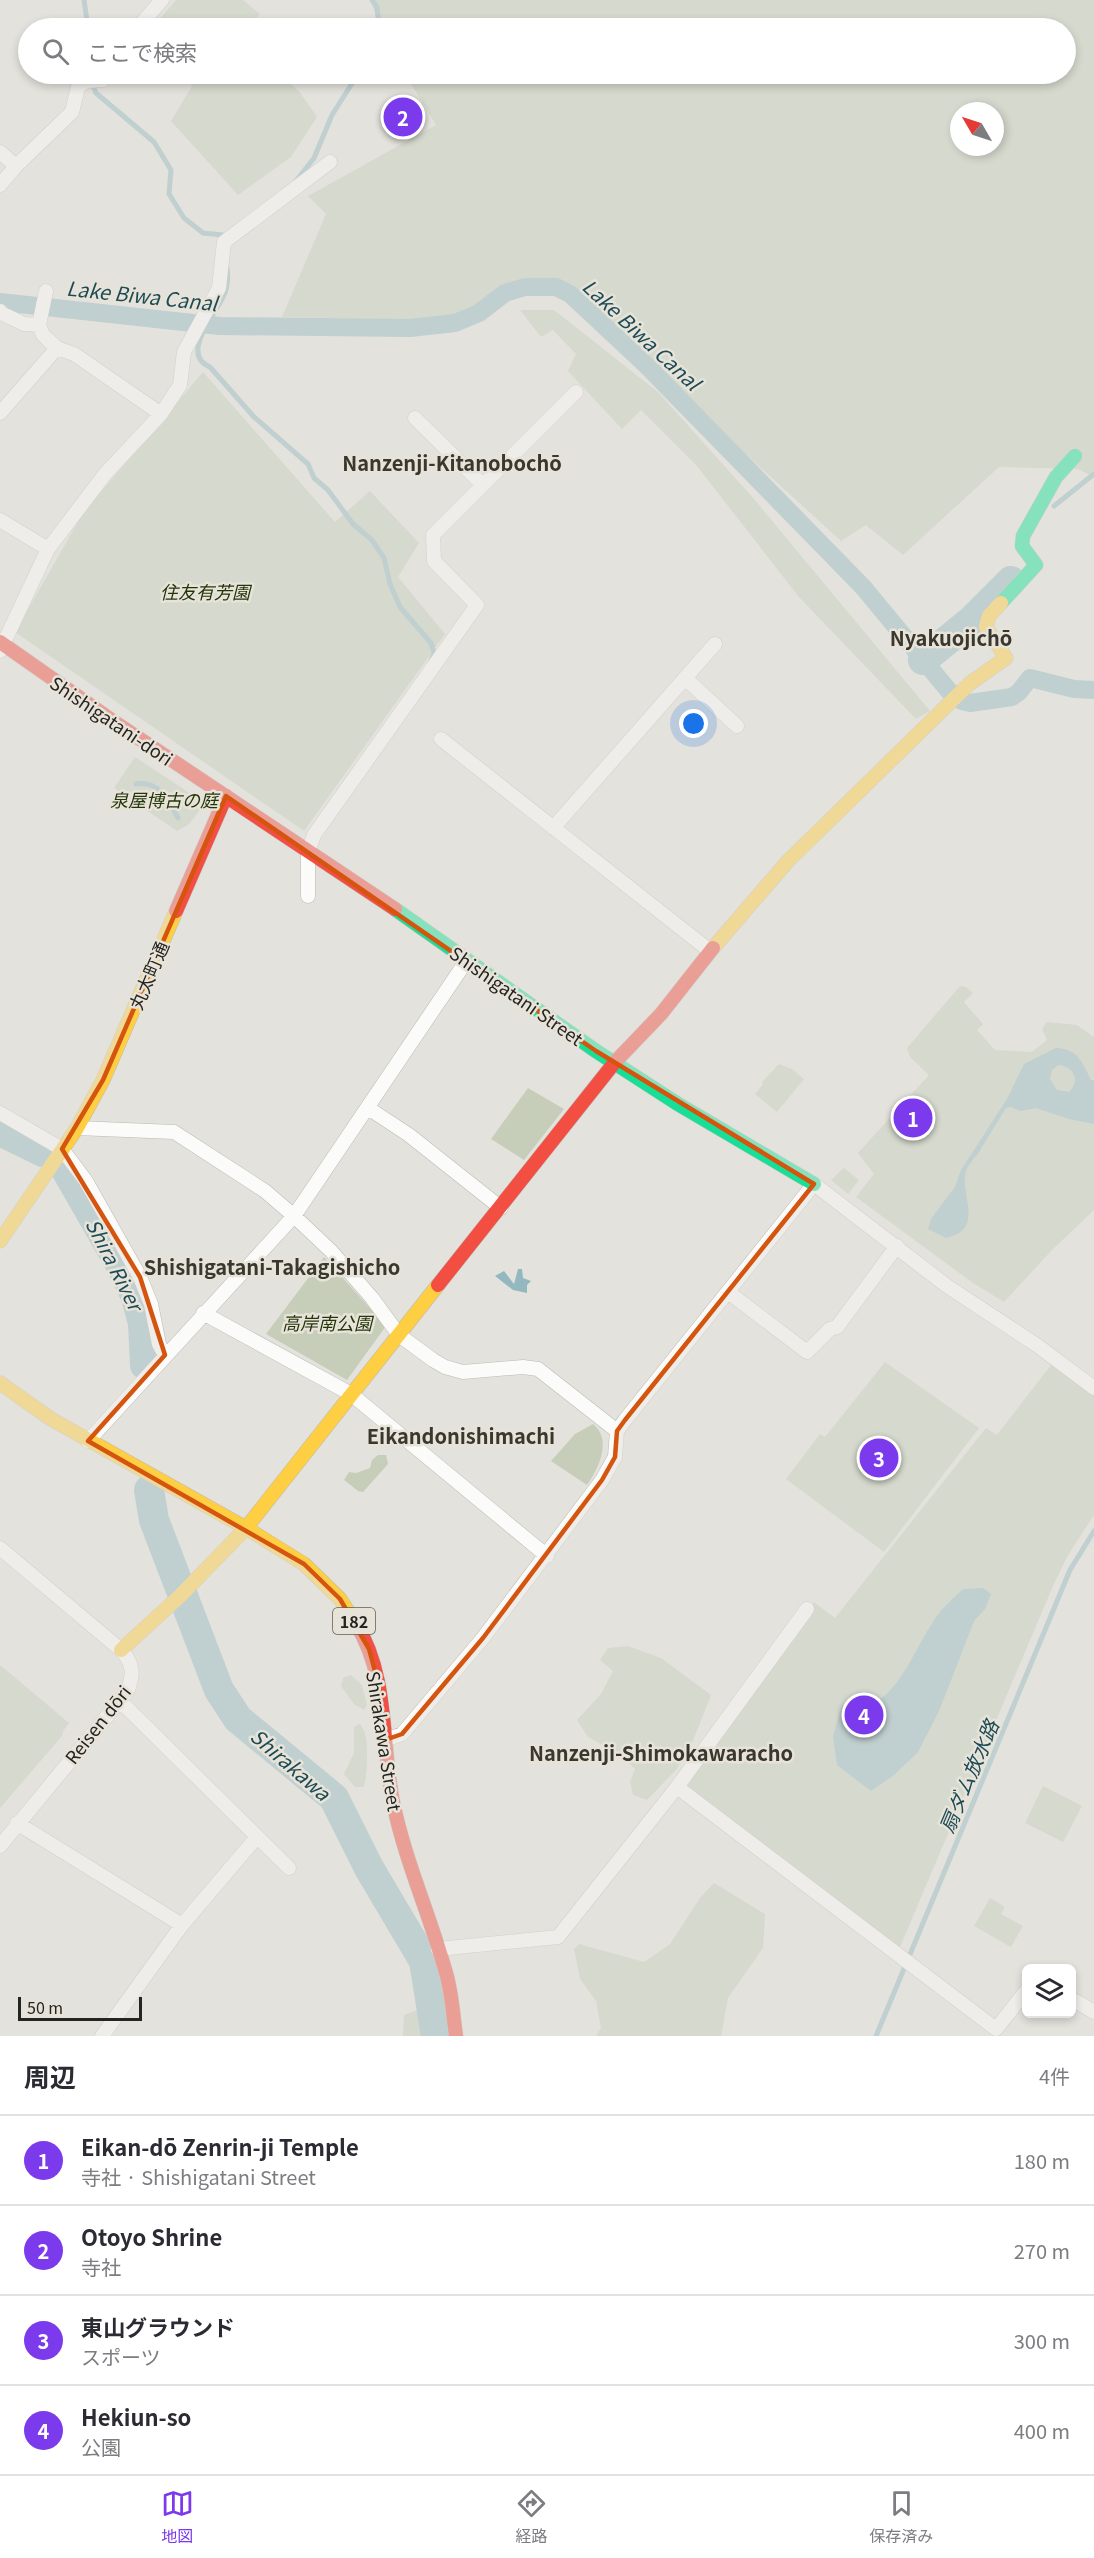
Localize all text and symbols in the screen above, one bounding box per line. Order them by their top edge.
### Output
search box [18,18,1076,84]
icon: search [39,35,72,68]
text: ここで検索 [87,35,197,67]
pin: 2 [384,94,422,140]
north arrow [950,102,1004,156]
water label: Lake Biwa Canal [577,272,709,398]
water label: Lake Biwa Canal [65,273,221,318]
district label: Nanzenji-Kitanobochō [342,448,562,477]
park label: 住友有芳園 [160,578,253,604]
district label: Nyakuojichō [890,623,1012,652]
street label: Shishigatani-dori [45,669,179,771]
your location [679,709,708,738]
park label: 泉屋博古の庭 [110,786,221,812]
street label: 丸太町通 [122,937,174,1013]
street label: Shishigatani Street [445,939,589,1051]
pin: 1 [894,1096,932,1140]
water label: Shira River [79,1213,152,1318]
district label: Shishigatani-Takagishicho [144,1252,400,1281]
park label: 高岸南公園 [282,1309,375,1335]
district label: Eikandonishimachi [367,1421,555,1450]
pin: 3 [860,1436,898,1480]
road number: 182 [333,1608,375,1634]
street label: Shirakawa Street [361,1669,409,1813]
street label: Reisen dōri [58,1679,136,1769]
pin: 4 [844,1692,884,1738]
water label: 扇ダム放水路 [931,1713,1006,1837]
water label: Shirakawa [245,1721,338,1807]
district label: Nanzenji-Shimokawaracho [529,1738,793,1767]
map controls [1022,1964,1076,2018]
button: layers [1022,1964,1076,2018]
scale bar [18,1994,142,2022]
text: 50 m [27,1995,63,2019]
text: 周辺 [24,2057,76,2094]
text: 4件 [1039,2061,1070,2090]
text: Eikan-dō Zenrin-ji Temple [81,2130,359,2162]
text: 1 [38,2146,49,2175]
text: 180 m [1014,2146,1070,2175]
text: 寺社 · Shishigatani Street [81,2162,316,2191]
text: Otoyo Shrine [81,2220,222,2252]
text: 2 [38,2236,49,2265]
text: 270 m [1014,2236,1070,2265]
text: 寺社 [81,2252,121,2281]
text: 東山グラウンド [81,2310,235,2342]
text: 3 [38,2326,49,2355]
text: 300 m [1014,2326,1070,2355]
text: スポーツ [81,2342,161,2371]
text: Hekiun-so [81,2400,191,2432]
text: 4 [38,2416,49,2445]
text: 400 m [1014,2416,1070,2445]
text: 公園 [81,2432,121,2461]
tab: 地図 [161,2487,194,2547]
tab: 経路 [515,2487,548,2547]
tab: 保存済み [869,2487,933,2547]

